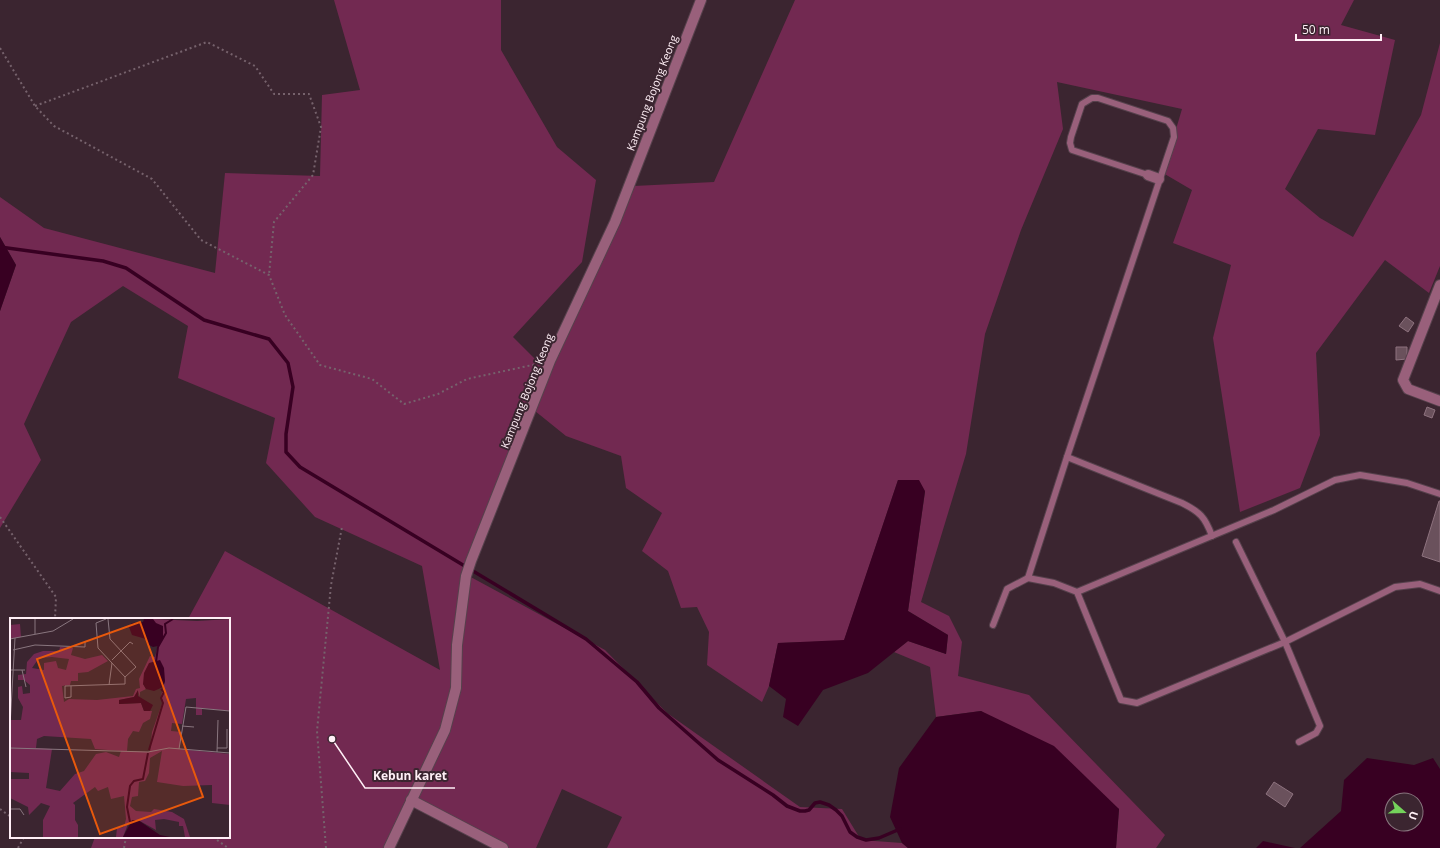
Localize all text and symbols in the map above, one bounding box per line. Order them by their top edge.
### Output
scale bar [1296,16,1381,42]
text: 50 m [1302,21,1330,38]
street label: Kampung Bojong Keong [622,33,681,153]
street label: Kampung Bojong Keong [497,331,557,451]
inset map [10,618,230,838]
callout: Kebun karet [365,764,455,788]
text: Kebun karet [373,767,447,784]
north arrow [1384,792,1424,832]
text: U [1405,809,1422,822]

